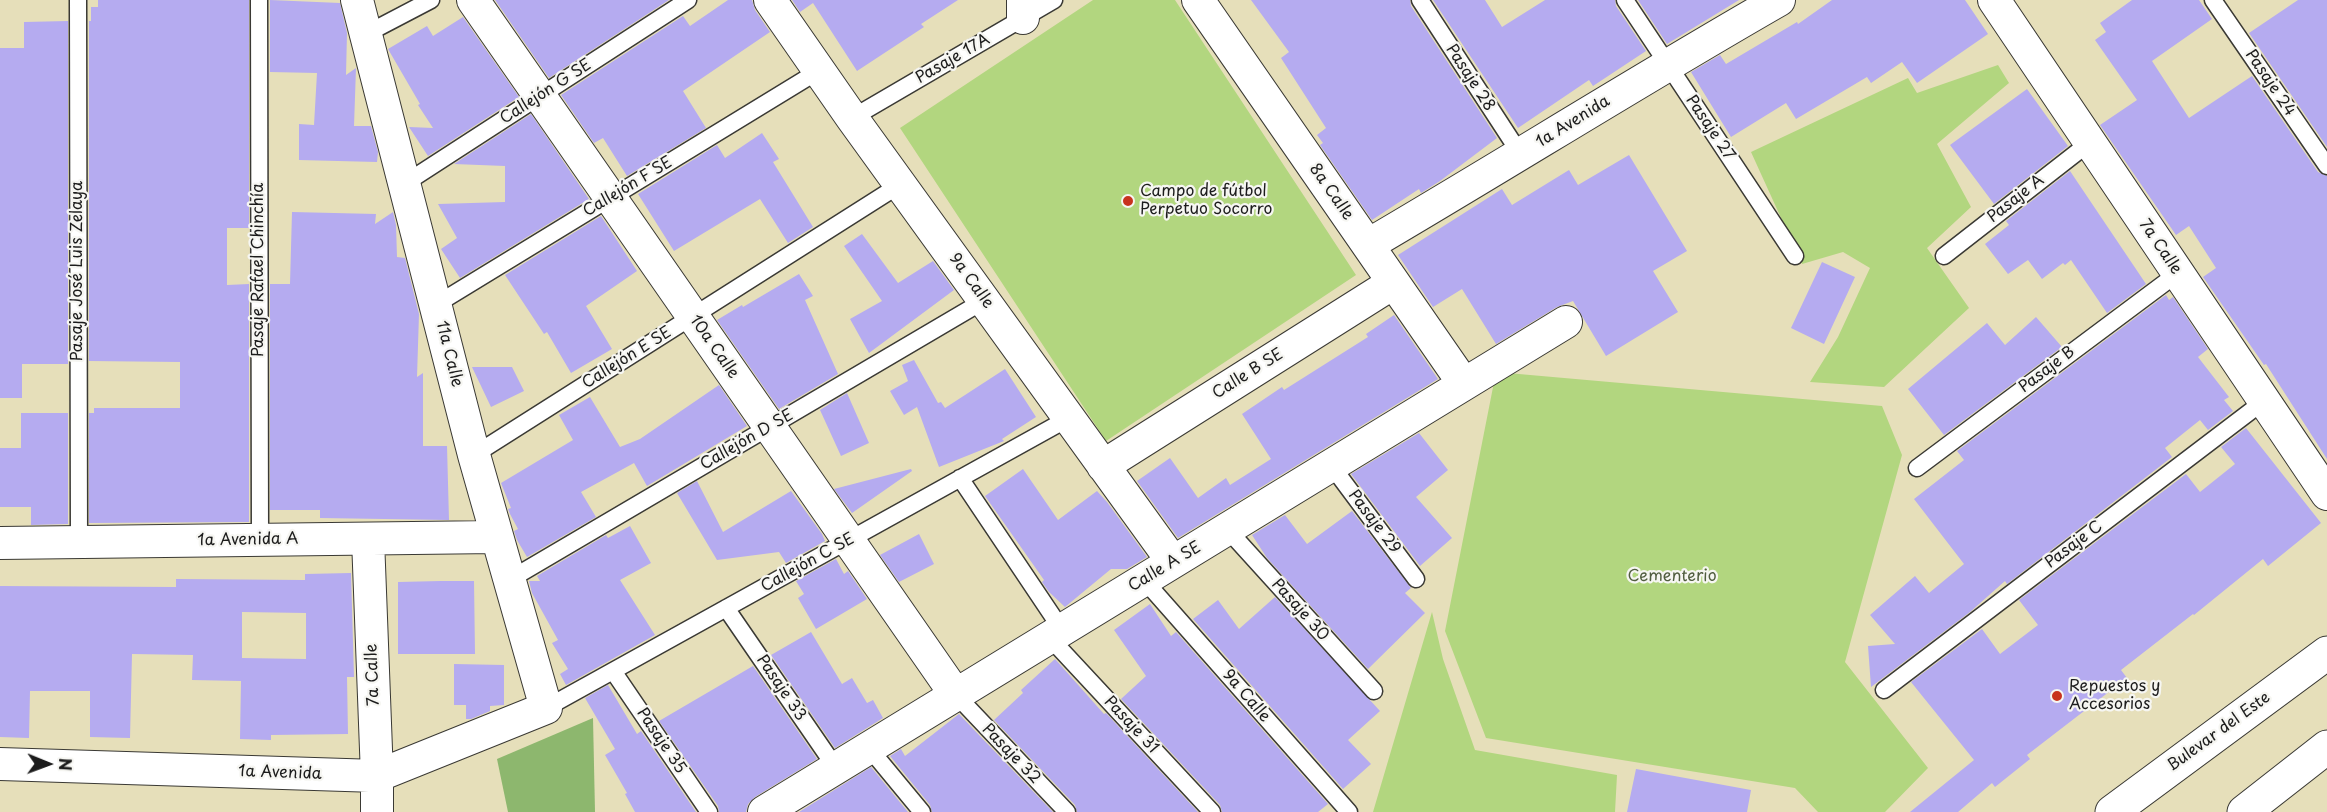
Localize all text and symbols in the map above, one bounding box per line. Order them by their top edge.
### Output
street label: Pasaje 17A [913,30,993,88]
street label: Pasaje 28 [1441,41,1499,115]
street label: Pasaje 24 [2241,46,2299,120]
street label: Callejón G SE [497,55,595,129]
street label: 1a Avenida [1533,92,1613,152]
street label: Pasaje 27 [1681,92,1739,164]
street label: Callejón F SE [580,153,676,221]
street label: 8a Calle [1305,160,1357,224]
street label: Pasaje A [1984,171,2048,227]
street label: Pasaje José Luis Zelaya [68,181,88,361]
place label: Campo de fútbol Perpetuo Socorro [1140,182,1272,220]
street label: Pasaje Rafael Chinchía [249,183,269,357]
marker: Campo de fútbol Perpetuo Socorro [1121,194,1135,208]
street label: 7a Calle [2135,216,2185,278]
street label: 9a Calle [945,250,997,312]
street label: 10a Calle [685,312,743,382]
street label: 11a Calle [432,319,466,389]
street label: Callejón E SE [579,323,675,393]
street label: Pasaje B [2015,343,2079,397]
street label: Calle B SE [1209,345,1287,403]
street label: Callejón D SE [697,406,797,474]
street label: Pasaje 29 [1344,486,1404,558]
street label: Pasaje C [2042,517,2106,573]
street label: Callejón C SE [758,529,858,597]
street label: 1a Avenida A [197,530,299,550]
street label: Calle A SE [1125,538,1205,596]
park label: Cementerio [1627,567,1717,587]
street label: Pasaje 30 [1267,575,1333,645]
street label: 7a Calle [362,643,384,707]
street label: Pasaje 33 [752,651,810,725]
street label: 9a Calle [1218,666,1274,726]
place label: Repuestos y Accesorios [2069,677,2160,715]
street label: Bulevar del Este [2164,688,2274,776]
marker: Repuestos y Accesorios [2050,689,2064,703]
street label: Pasaje 31 [1100,692,1162,758]
street label: Pasaje 35 [632,705,690,777]
street label: Pasaje 32 [978,720,1044,788]
north arrow [18,734,78,794]
text: N [54,758,78,771]
street label: 1a Avenida [238,762,322,784]

